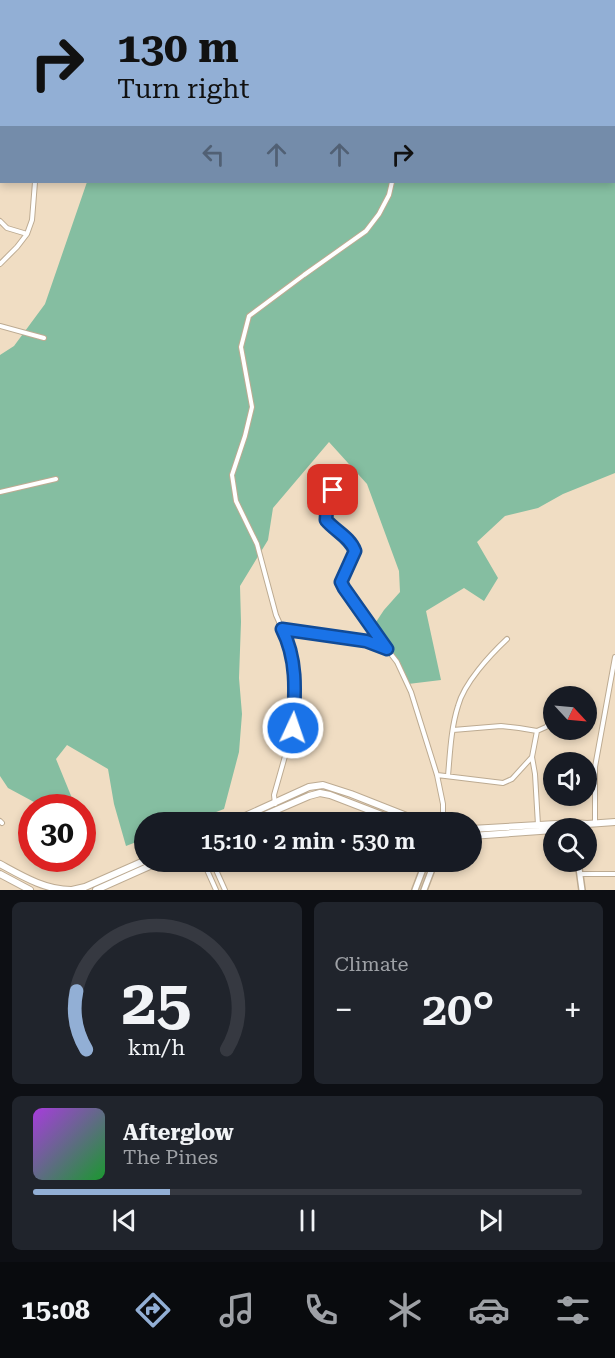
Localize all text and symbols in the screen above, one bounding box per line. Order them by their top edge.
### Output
text: 130 m [117,23,239,72]
icon: right [18,24,96,102]
text: Turn right [117,73,250,105]
icon: left [197,138,230,171]
icon: ahead [260,138,293,171]
icon: ahead [323,138,356,171]
icon: right [386,138,419,171]
pin [307,464,358,515]
icon: arrive [316,473,349,506]
north arrow [543,686,597,740]
map controls [543,686,597,872]
position arrow [261,696,325,760]
button: sound [543,752,597,806]
speed limit sign: 30 [18,794,96,872]
button: search [543,818,597,872]
text: 15:10 · 2 min · 530 m [201,829,415,854]
text: Climate [335,952,409,976]
text: 25 [122,966,192,1039]
text: 20° [422,983,495,1036]
text: − [335,990,353,1029]
text: + [564,990,582,1029]
text: km/h [128,1035,186,1060]
text: Afterglow [123,1120,234,1145]
text: The Pines [123,1145,218,1169]
icon: previous [108,1204,141,1237]
icon: pause [291,1204,324,1237]
icon: next [474,1204,507,1237]
icon: directions [132,1289,174,1331]
icon: music [216,1289,258,1331]
icon: phone [300,1289,342,1331]
icon: climate [384,1289,426,1331]
icon: car [468,1289,510,1331]
icon: filters [552,1289,594,1331]
text: 15:08 [21,1294,90,1326]

